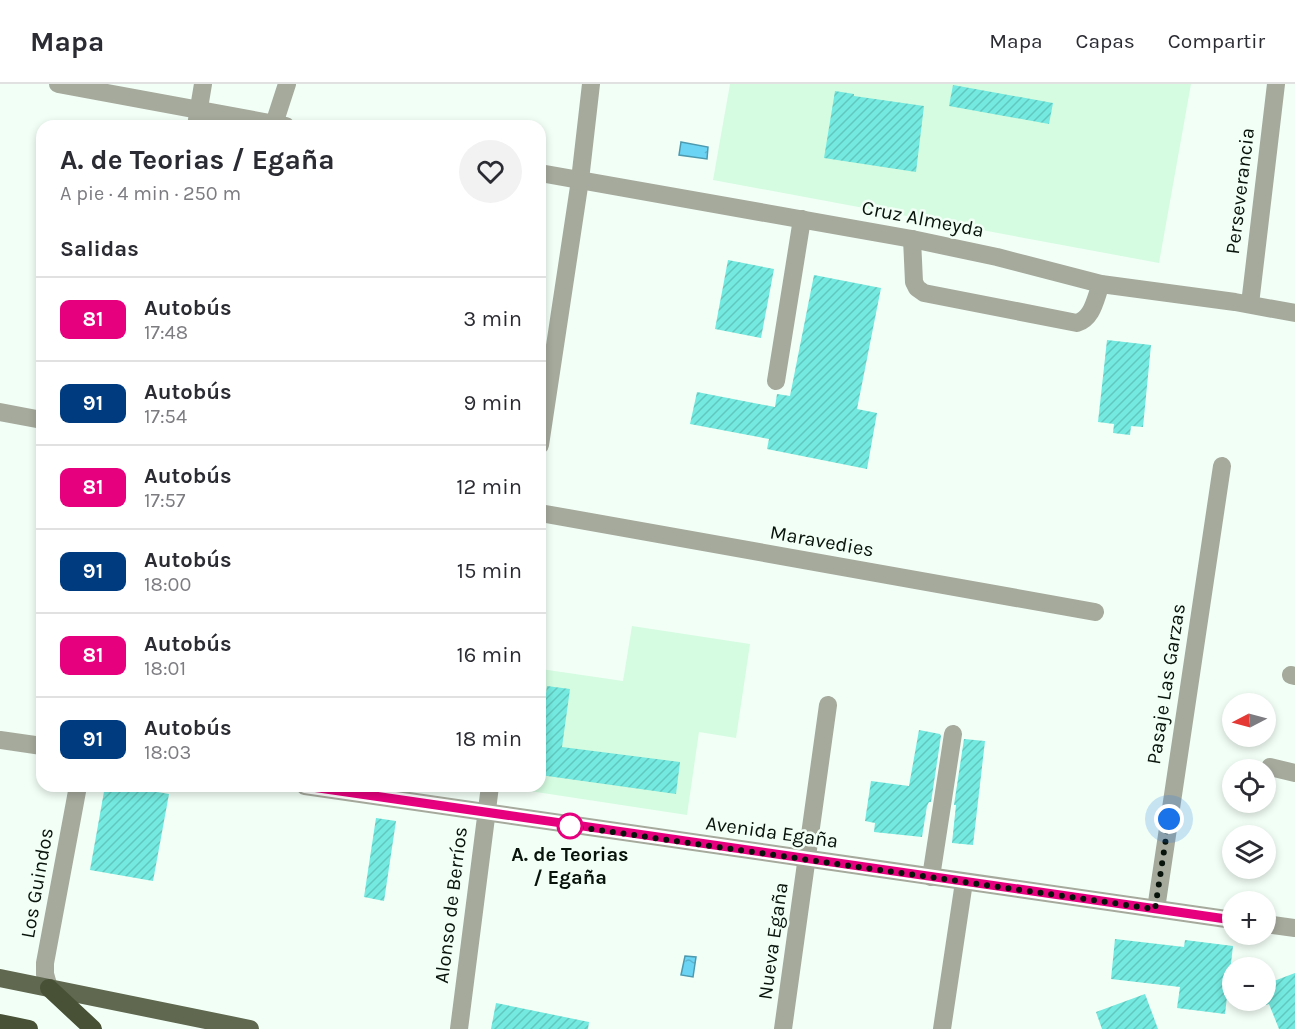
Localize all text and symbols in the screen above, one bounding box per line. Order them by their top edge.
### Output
text: Mapa [30,25,104,58]
text: Mapa [989,29,1043,53]
text: Capas [1076,29,1135,53]
text: Compartir [1168,29,1265,53]
street label: Perseverancia [1221,126,1259,256]
button: heart [459,140,522,203]
text: A. de Teorias / Egaña [60,143,335,176]
text: A pie · 4 min · 250 m [60,182,241,205]
street label: Cruz Almeyda [860,196,986,242]
text: Salidas [60,236,139,262]
text: Autobús [144,295,232,321]
text: 3 min [463,306,522,332]
text: 81 [82,307,104,331]
text: 17:48 [144,321,188,344]
text: Autobús [144,379,232,405]
text: 9 min [464,390,522,416]
text: 91 [83,391,103,415]
text: 17:54 [144,405,187,428]
text: Autobús [144,463,232,489]
text: 12 min [456,474,522,500]
text: 81 [82,475,104,499]
text: 17:57 [144,489,185,512]
street label: Maravedies [768,521,876,561]
text: Autobús [144,547,232,573]
text: 15 min [457,558,522,584]
text: 91 [83,559,103,583]
text: 18:00 [144,573,191,596]
street label: Pasaje Las Garzas [1142,602,1190,766]
text: Autobús [144,631,232,657]
text: 16 min [456,642,522,668]
text: 81 [82,643,104,667]
text: 18:01 [144,657,186,680]
north arrow [1222,693,1276,747]
map controls [1222,693,1276,1011]
text: Autobús [144,715,232,741]
text: 18 min [456,726,522,752]
text: 91 [83,727,103,751]
text: 18:03 [144,741,191,764]
button: locate [1222,759,1276,813]
your location [1154,804,1184,834]
street label: Avenida Egaña [704,811,840,853]
marker: A. de Teorias / Egaña [557,813,583,839]
street label: Alonso de Berríos [430,825,472,985]
button: layers [1222,825,1276,879]
street label: Los Guindos [16,826,58,940]
place label: A. de Teorias / Egaña [511,843,629,889]
street label: Nueva Egaña [753,881,793,1001]
button: + [1222,891,1276,945]
button: − [1222,957,1276,1011]

